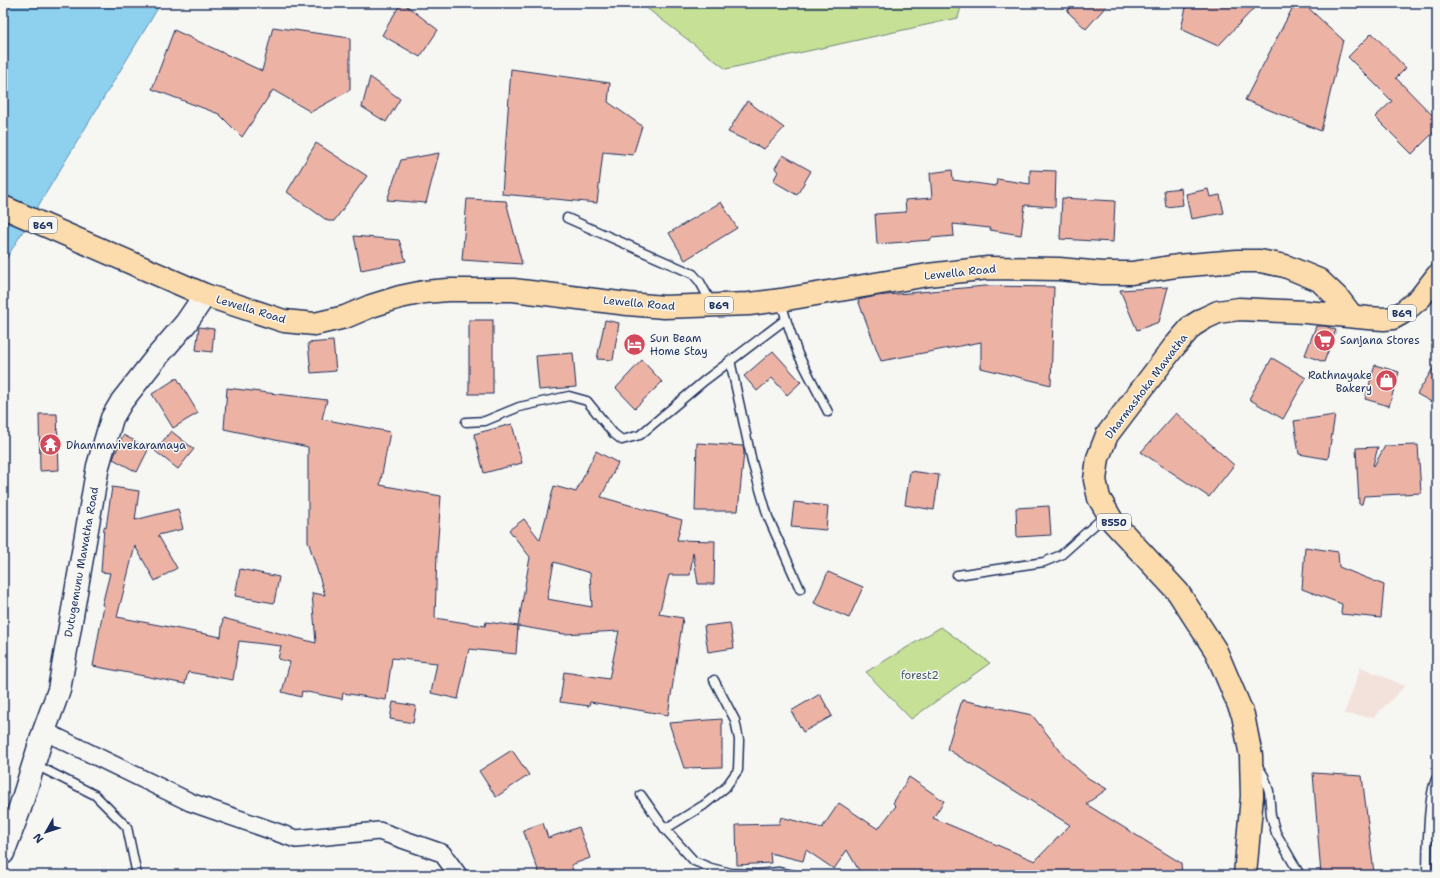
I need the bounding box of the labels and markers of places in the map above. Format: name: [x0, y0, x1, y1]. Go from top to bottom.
supermarket icon: Sanjana Stores: [1311, 327, 1337, 353]
hotel icon: Sun Beam Home Stay: [621, 331, 647, 357]
place label: Sun Beam Home Stay: [650, 331, 708, 359]
place label: Sanjana Stores: [1340, 333, 1420, 348]
place label: Rathnayake Bakery: [1308, 368, 1372, 396]
shop icon: Rathnayake Bakery: [1374, 368, 1400, 394]
temple icon: Dhammavivekaramaya: [37, 432, 63, 458]
place label: Dhammavivekaramaya: [66, 438, 186, 453]

